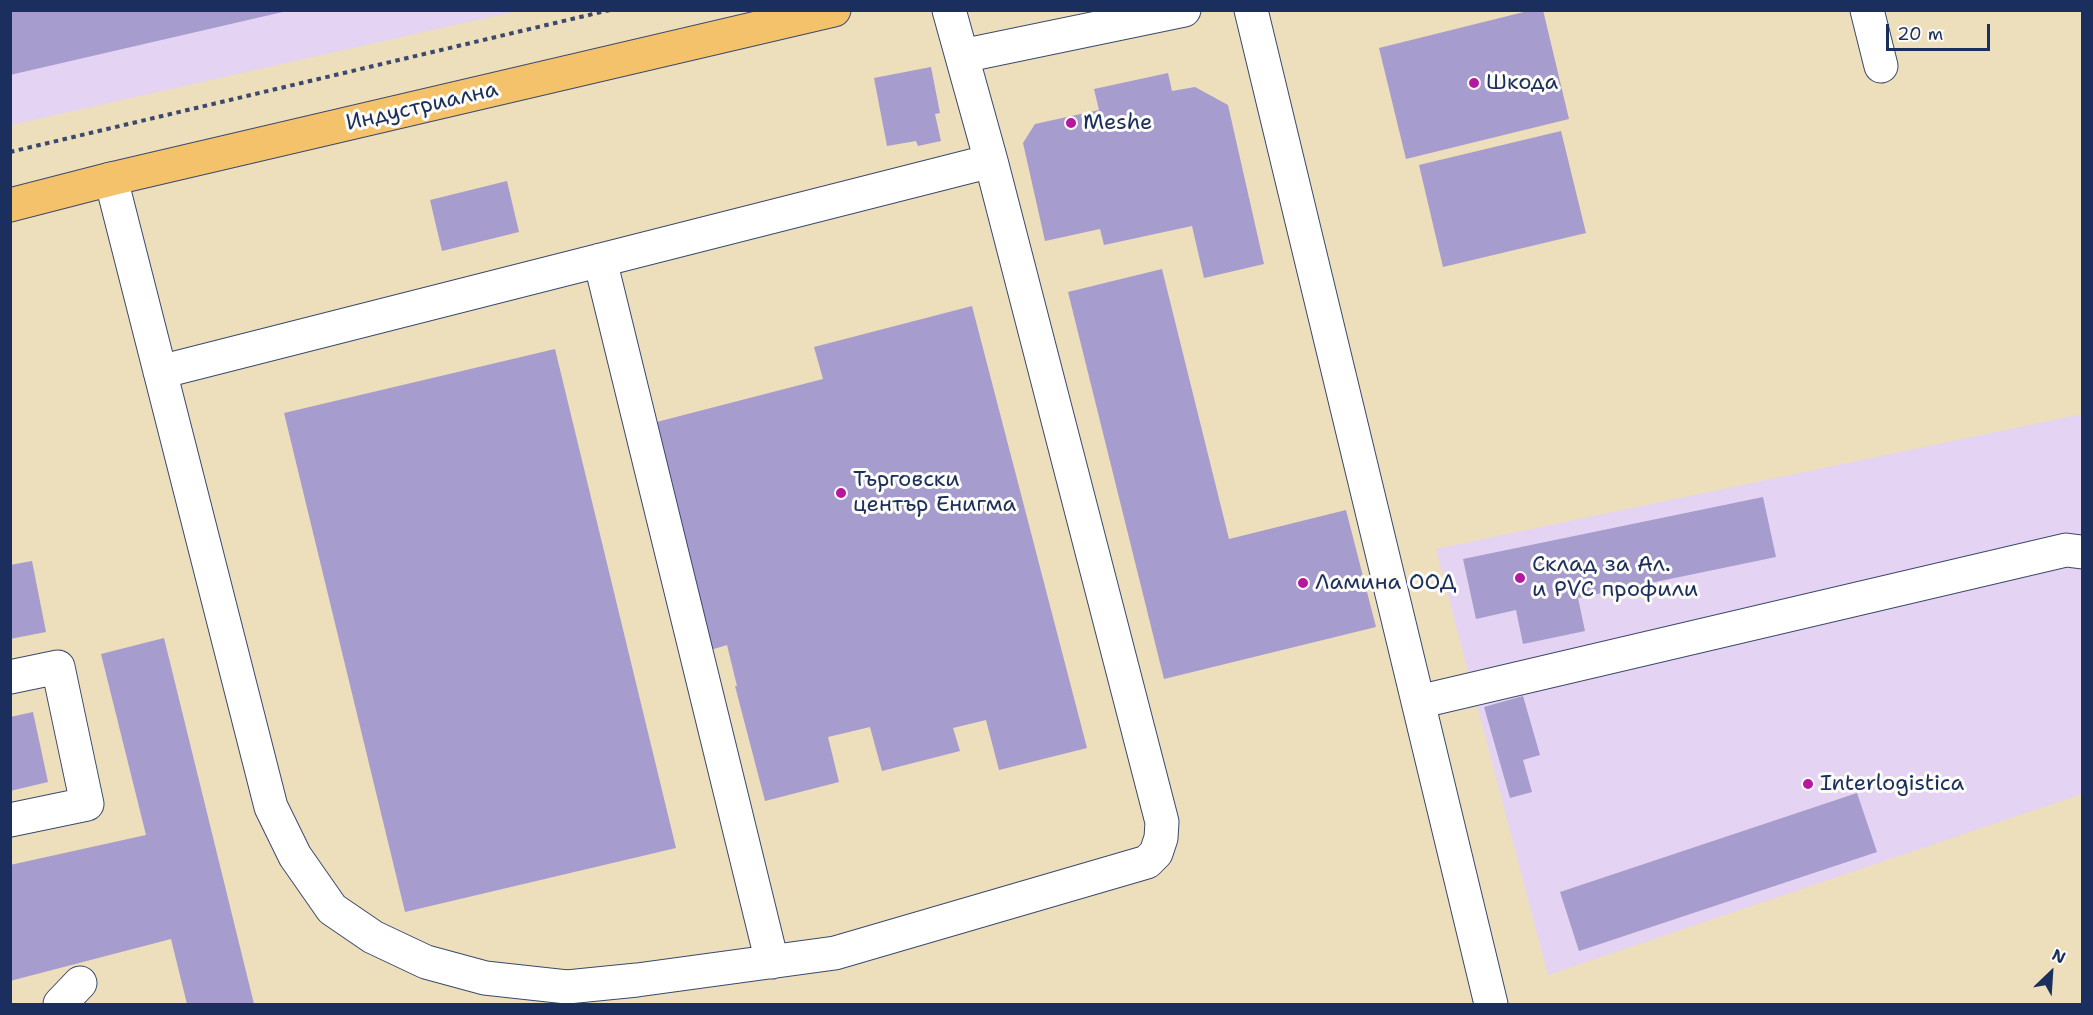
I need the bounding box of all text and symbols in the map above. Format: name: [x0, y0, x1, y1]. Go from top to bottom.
scale bar: [1889, 12, 1992, 50]
text: 20 m: [1897, 22, 1943, 46]
place label: Шкода: [1486, 70, 1558, 96]
marker: Шкода: [1467, 76, 1481, 90]
street label: Индустриална: [343, 77, 501, 137]
place label: Meshe: [1083, 110, 1153, 136]
marker: Meshe: [1064, 116, 1078, 130]
place label: Търговски център Енигма: [853, 467, 1016, 518]
marker: Търговски център Енигма: [834, 486, 848, 500]
place label: Склад за Ал. и PVC профили: [1532, 552, 1698, 604]
place label: Ламина ООД: [1315, 570, 1456, 596]
marker: Склад за Ал. и PVC профили: [1513, 571, 1527, 585]
marker: Ламина ООД: [1296, 576, 1310, 590]
place label: Interlogistica: [1820, 771, 1964, 797]
marker: Interlogistica: [1801, 777, 1815, 791]
north arrow: [2021, 943, 2081, 1003]
text: N: [2049, 944, 2069, 968]

